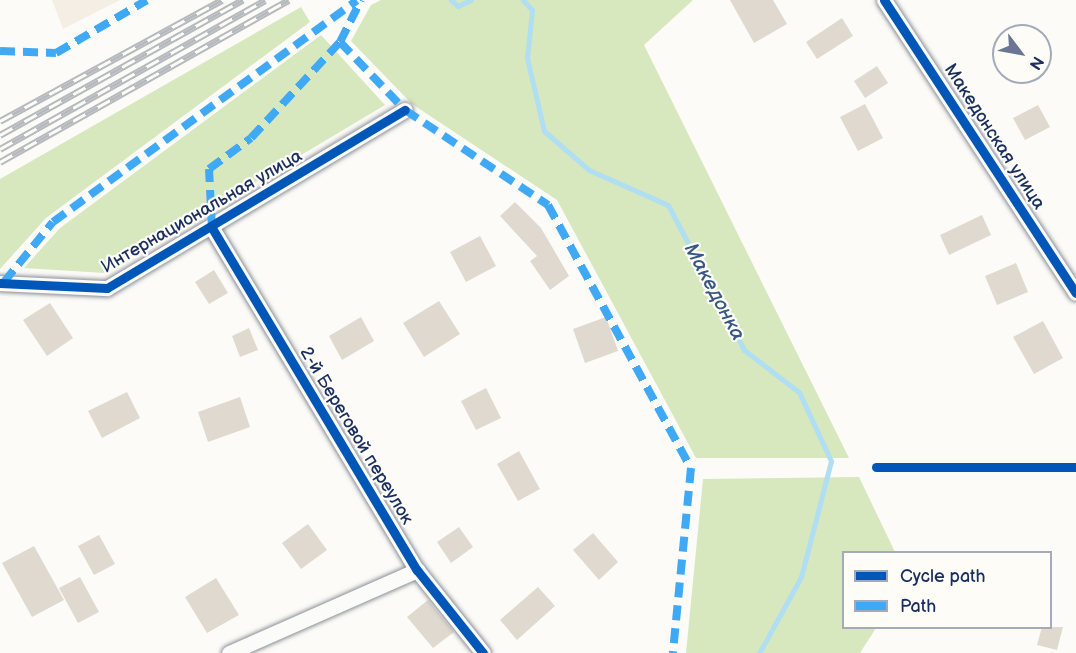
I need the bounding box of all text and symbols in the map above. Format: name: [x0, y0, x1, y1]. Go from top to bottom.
north arrow: [992, 24, 1052, 84]
text: N: [1025, 53, 1047, 73]
street label: Македонская улица: [939, 60, 1049, 214]
street label: Интернациональная улица: [98, 146, 306, 278]
water label: Македонка: [678, 239, 750, 345]
street label: 2-й Береговой переулок: [294, 343, 418, 529]
legend: [842, 551, 1052, 629]
text: Cycle path: [900, 566, 986, 587]
text: Path: [900, 596, 936, 617]

